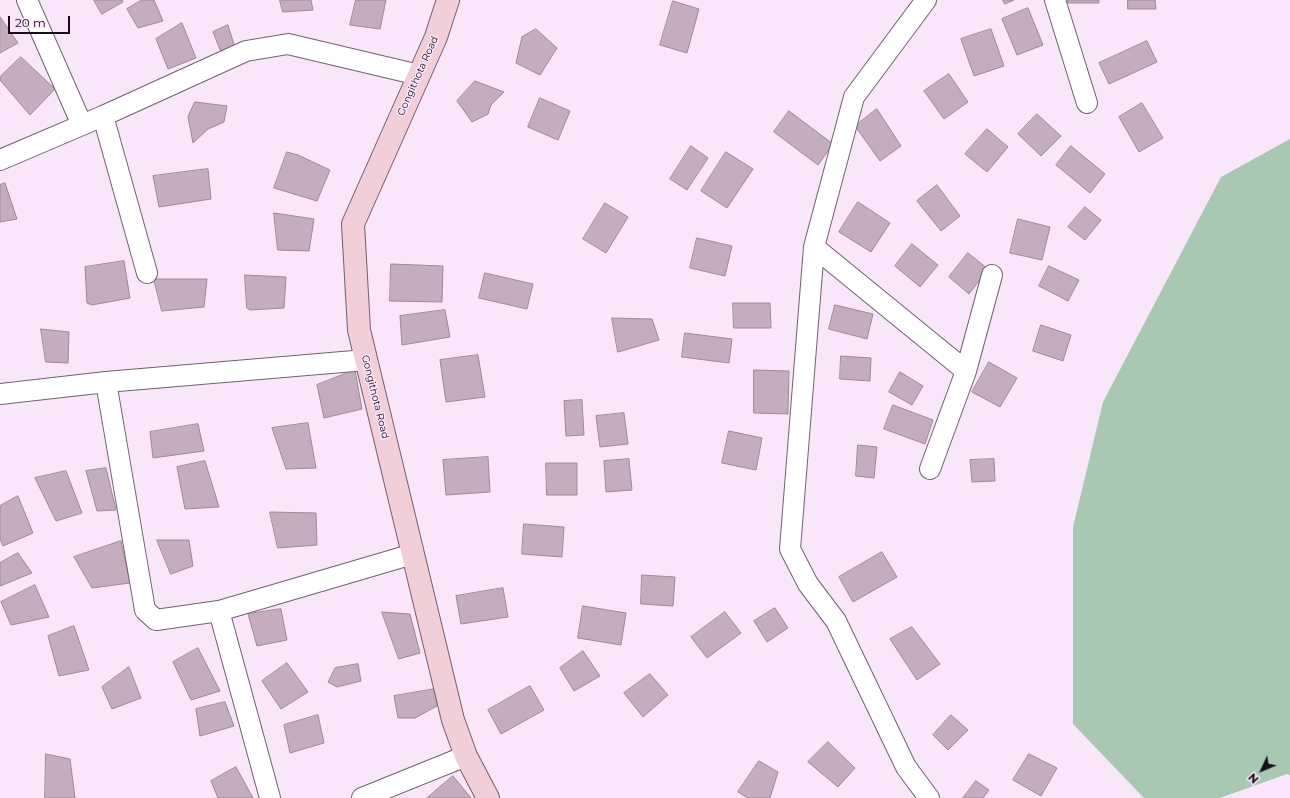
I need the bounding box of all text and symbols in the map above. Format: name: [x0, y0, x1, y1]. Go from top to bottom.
scale bar: [10, 8, 72, 34]
text: 20 m: [15, 15, 46, 30]
street label: Gongithota Road: [395, 34, 441, 118]
street label: Gongithota Road: [359, 354, 391, 440]
north arrow: [1242, 750, 1282, 790]
text: N: [1245, 770, 1261, 786]

